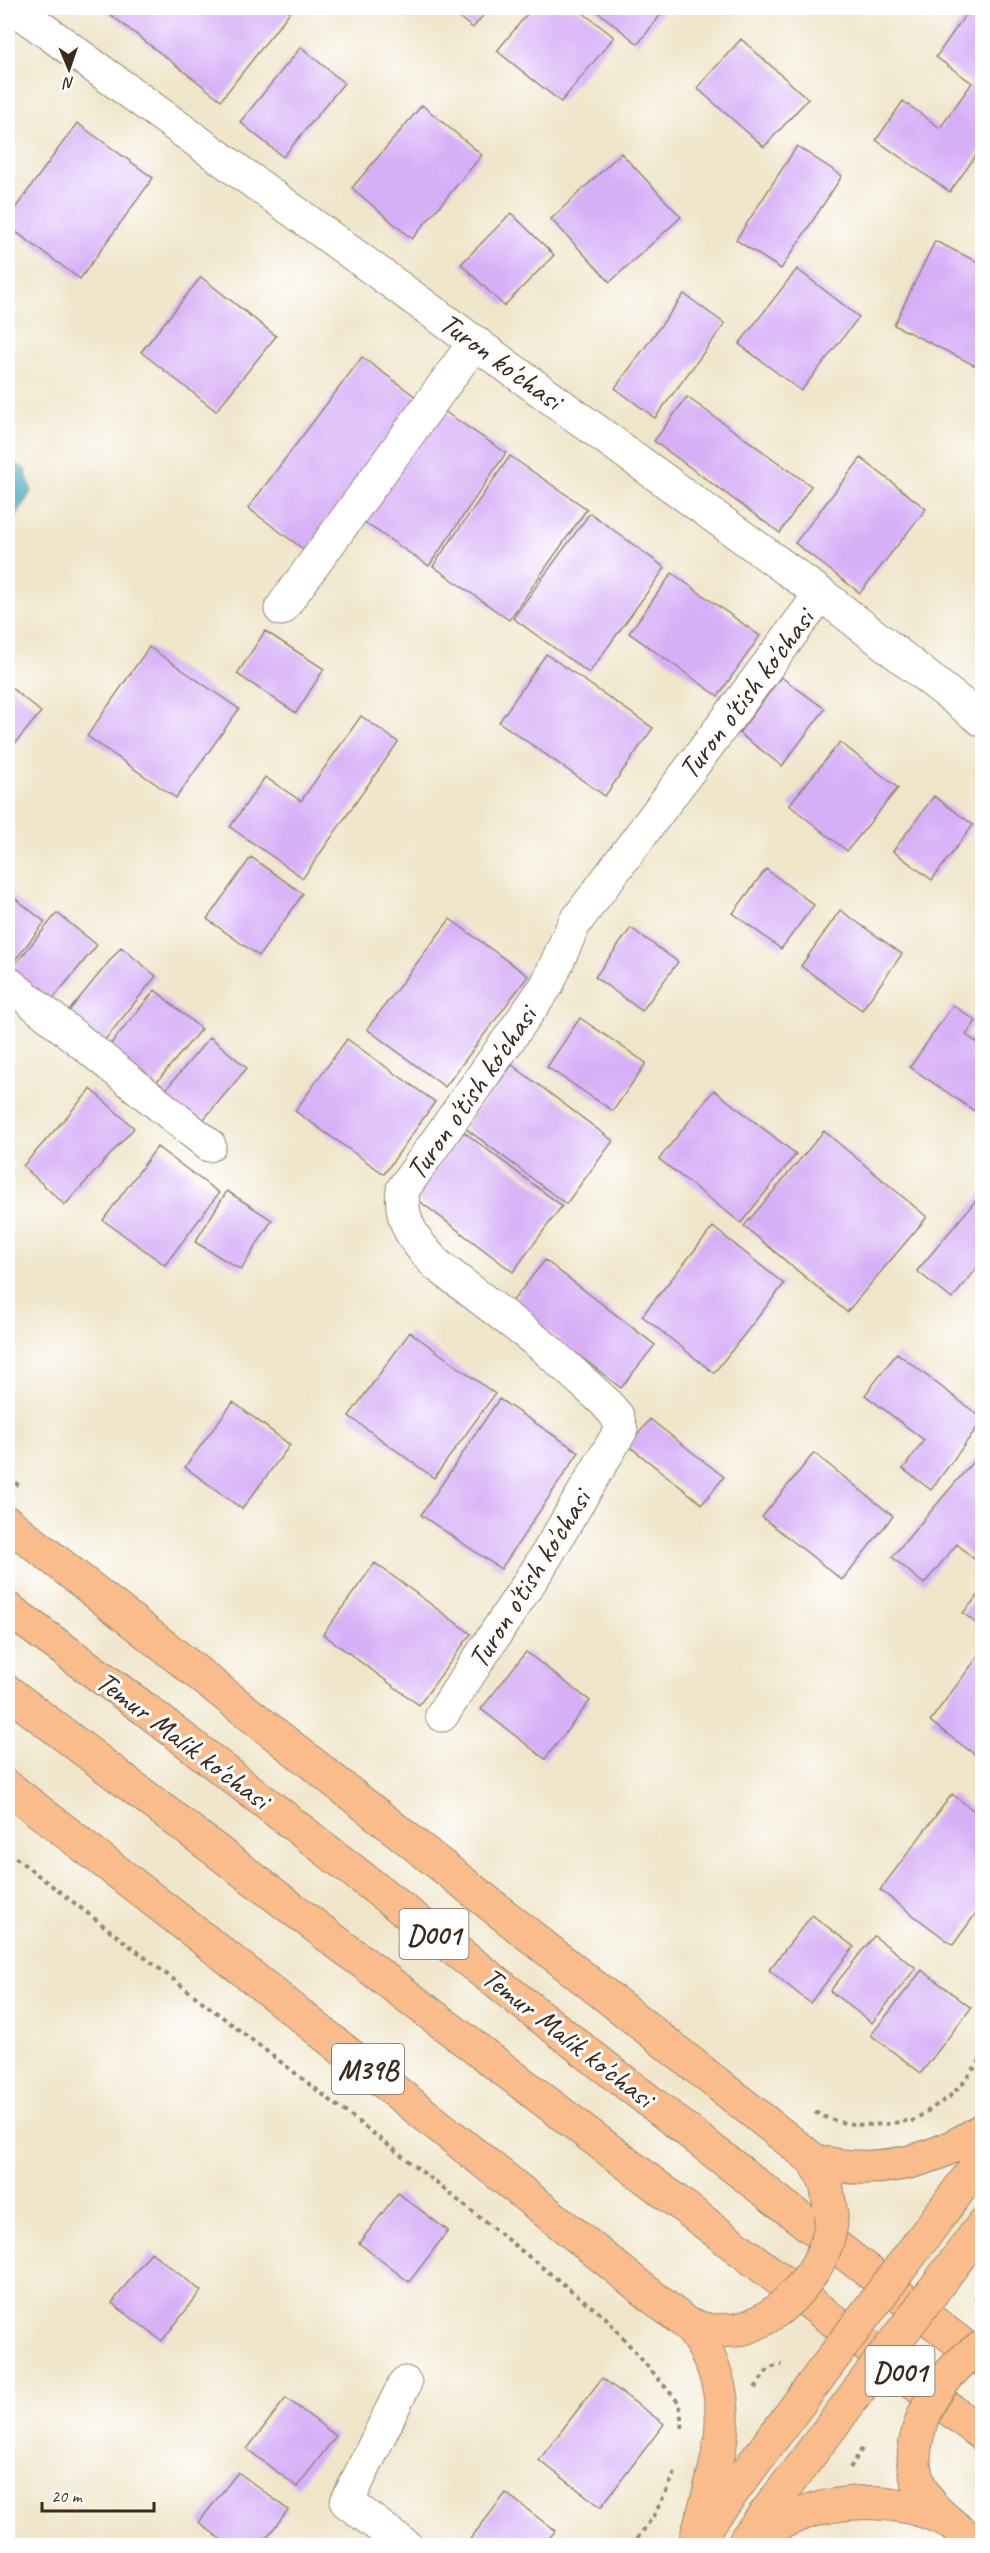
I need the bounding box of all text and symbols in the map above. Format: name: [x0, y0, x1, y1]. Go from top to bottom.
north arrow: [39, 39, 99, 99]
text: N: [61, 73, 75, 93]
street label: Turon ko'chasi: [432, 304, 573, 420]
street label: Turon o'tish ko'chasi: [670, 599, 824, 787]
street label: Turon o'tish ko'chasi: [397, 996, 547, 1187]
street label: Turon o'tish ko'chasi: [459, 1480, 601, 1675]
street label: Temur Malik ko'chasi: [89, 1662, 280, 1820]
road number: D001: [400, 1909, 468, 1959]
street label: Temur Malik ko'chasi: [474, 1958, 664, 2118]
road number: M39B: [332, 2044, 404, 2094]
road number: D001: [866, 2346, 934, 2396]
scale bar: [42, 2475, 154, 2513]
text: 20 m: [51, 2485, 84, 2507]

